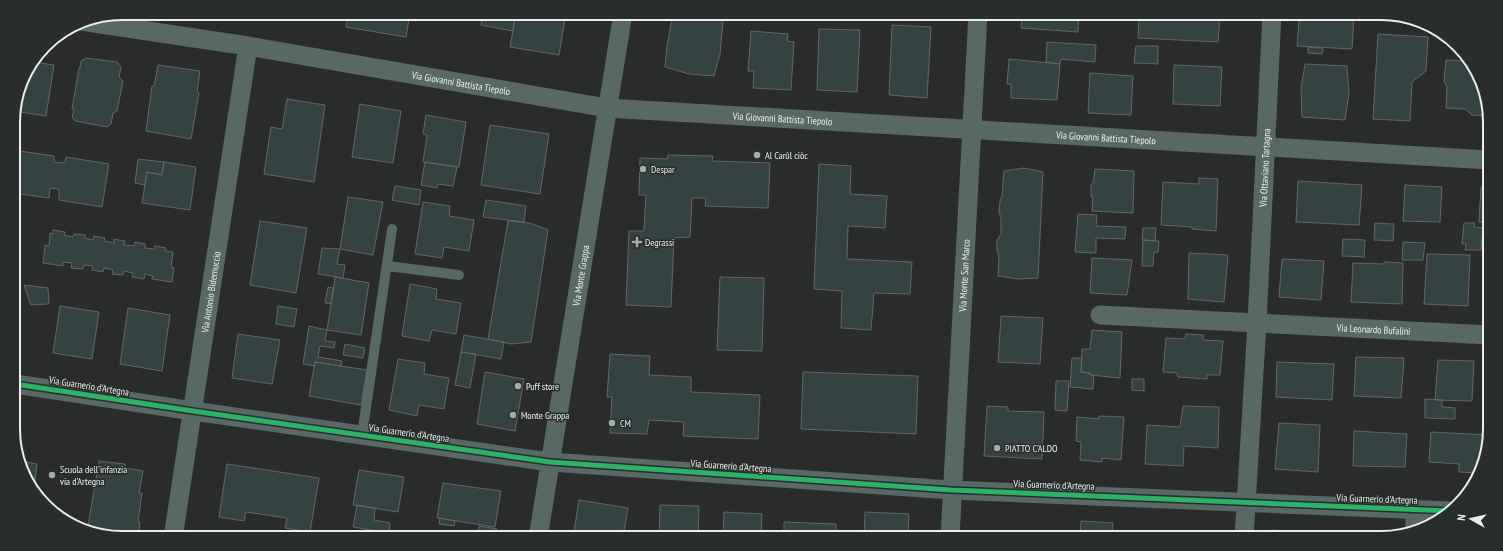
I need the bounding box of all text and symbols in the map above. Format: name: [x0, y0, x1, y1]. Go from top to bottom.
street label: Via Giovanni Battista Tiepolo: [410, 68, 511, 98]
street label: Via Giovanni Battista Tiepolo: [731, 109, 833, 128]
street label: Via Giovanni Battista Tiepolo: [1055, 128, 1156, 147]
street label: Via Ottaviano Tartagna: [1256, 128, 1273, 208]
place label: Al Carûl ciòc: [765, 149, 808, 162]
marker: Al Carûl ciòc: [752, 150, 762, 160]
place label: Despar: [651, 163, 675, 176]
marker: Despar: [638, 164, 648, 174]
place label: Degrassi: [645, 236, 674, 249]
marker: Degrassi: [632, 237, 642, 247]
street label: Via Monte San Marco: [956, 239, 972, 313]
street label: Via Monte Grappa: [569, 244, 592, 308]
street label: Via Antonio Bidernuccio: [198, 250, 223, 334]
street label: Via Leonardo Bufalini: [1336, 321, 1411, 337]
street label: Via Guarnerio d'Artegna: [47, 373, 130, 399]
place label: Puff store: [526, 380, 559, 393]
marker: Puff store: [513, 381, 523, 391]
place label: Monte Grappa: [521, 409, 569, 422]
marker: Monte Grappa: [508, 410, 518, 420]
place label: CM: [620, 417, 631, 430]
marker: CM: [607, 418, 617, 428]
street label: Via Guarnerio d'Artegna: [367, 421, 450, 445]
place label: PIATTO C'ALDO: [1005, 442, 1058, 455]
marker: PIATTO C'ALDO: [992, 443, 1002, 453]
street label: Via Guarnerio d'Artegna: [689, 457, 772, 475]
place label: Scuola dell'infanzia via d'Artegna: [60, 463, 127, 488]
marker: Scuola dell'infanzia via d'Artegna: [47, 470, 57, 480]
street label: Via Guarnerio d'Artegna: [1012, 477, 1095, 493]
street label: Via Guarnerio d'Artegna: [1335, 491, 1418, 507]
north arrow: [1451, 499, 1491, 539]
text: N: [1454, 514, 1468, 522]

